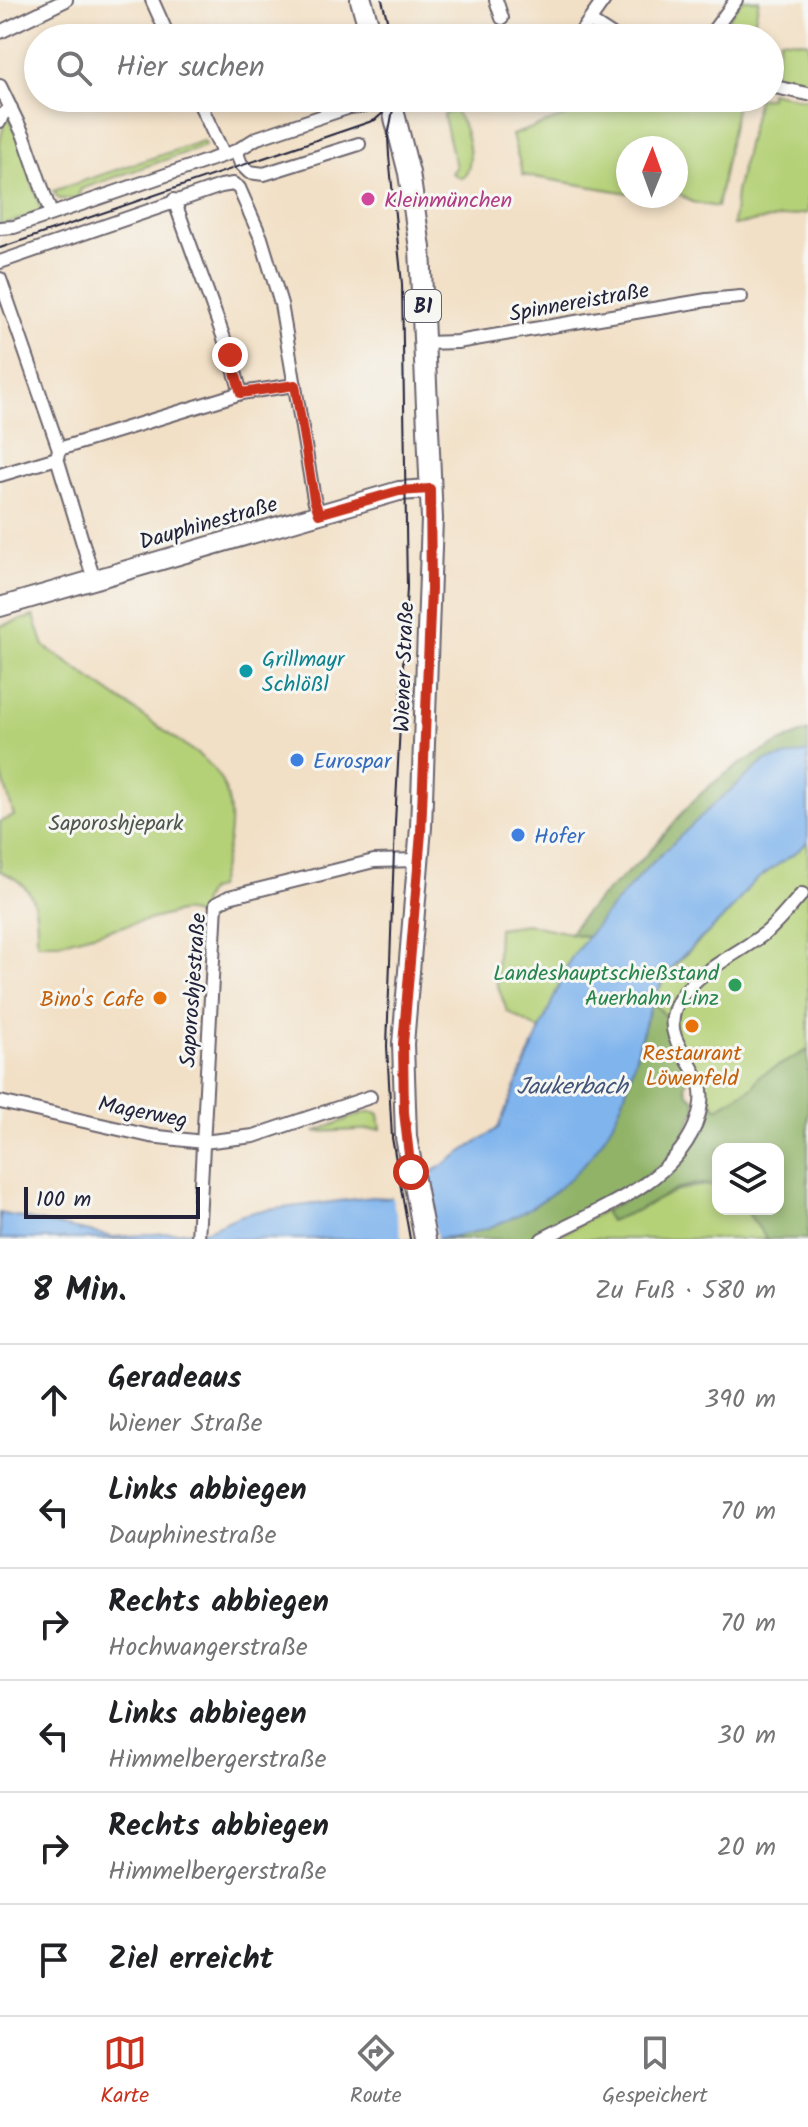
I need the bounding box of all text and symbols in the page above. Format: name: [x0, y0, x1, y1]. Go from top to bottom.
search box: [24, 24, 784, 112]
text: Hier suchen: [116, 44, 265, 92]
icon: search: [52, 46, 96, 90]
north arrow: [616, 136, 688, 208]
place label: Kleinmünchen: [384, 184, 512, 219]
marker: Kleinmünchen: [359, 190, 377, 208]
street label: Spinnereistraße: [507, 274, 652, 333]
road number: B1: [405, 290, 441, 322]
route end: [212, 337, 248, 373]
street label: Dauphinestraße: [135, 488, 282, 561]
street label: Wiener Straße: [386, 601, 425, 733]
place label: Grillmayr Schlößl: [262, 643, 346, 703]
marker: Grillmayr Schlößl: [237, 662, 255, 680]
place label: Eurospar: [313, 745, 393, 780]
marker: Eurospar: [288, 751, 306, 769]
park label: Saporoshjepark: [49, 807, 184, 842]
place label: Hofer: [534, 820, 586, 855]
marker: Hofer: [509, 826, 527, 844]
street label: Saporoshjestraße: [172, 912, 217, 1069]
place label: Landeshauptschießstand Auerhahn Linz: [493, 957, 720, 1017]
marker: Landeshauptschießstand Auerhahn Linz: [726, 976, 744, 994]
place label: Bino's Cafe: [40, 983, 144, 1018]
marker: Bino's Cafe: [151, 989, 169, 1007]
marker: Restaurant Löwenfeld: [683, 1017, 701, 1035]
place label: Restaurant Löwenfeld: [642, 1037, 742, 1097]
water label: Jaukerbach: [516, 1068, 630, 1107]
street label: Magerweg: [95, 1088, 190, 1139]
map controls: [712, 1143, 784, 1215]
button: layers: [712, 1143, 784, 1215]
route start: [393, 1154, 429, 1190]
scale bar: [24, 1183, 200, 1219]
text: 100 m: [36, 1183, 91, 1218]
text: 8 Min.: [32, 1264, 127, 1318]
text: Zu Fuß · 580 m: [595, 1270, 776, 1312]
text: Geradeaus: [108, 1355, 241, 1403]
icon: ahead: [32, 1378, 76, 1422]
text: 390 m: [704, 1379, 776, 1421]
text: Wiener Straße: [108, 1403, 262, 1445]
text: Links abbiegen: [108, 1467, 307, 1515]
icon: left: [32, 1490, 76, 1534]
text: 70 m: [720, 1491, 776, 1533]
text: Dauphinestraße: [108, 1515, 276, 1557]
text: Rechts abbiegen: [108, 1579, 329, 1627]
icon: right: [32, 1602, 76, 1646]
text: 70 m: [720, 1603, 776, 1645]
text: Hochwangerstraße: [108, 1627, 308, 1669]
text: Links abbiegen: [108, 1691, 307, 1739]
icon: left: [32, 1714, 76, 1758]
text: 30 m: [717, 1715, 776, 1757]
text: Himmelbergerstraße: [108, 1739, 327, 1781]
text: Rechts abbiegen: [108, 1803, 329, 1851]
icon: right: [32, 1826, 76, 1870]
text: 20 m: [717, 1827, 776, 1869]
text: Himmelbergerstraße: [108, 1851, 327, 1893]
text: Ziel erreicht: [108, 1936, 273, 1984]
icon: arrive: [32, 1938, 76, 1982]
tab: Karte: [100, 2031, 149, 2114]
tab: Route: [350, 2031, 402, 2114]
tab: Gespeichert: [602, 2031, 708, 2114]

